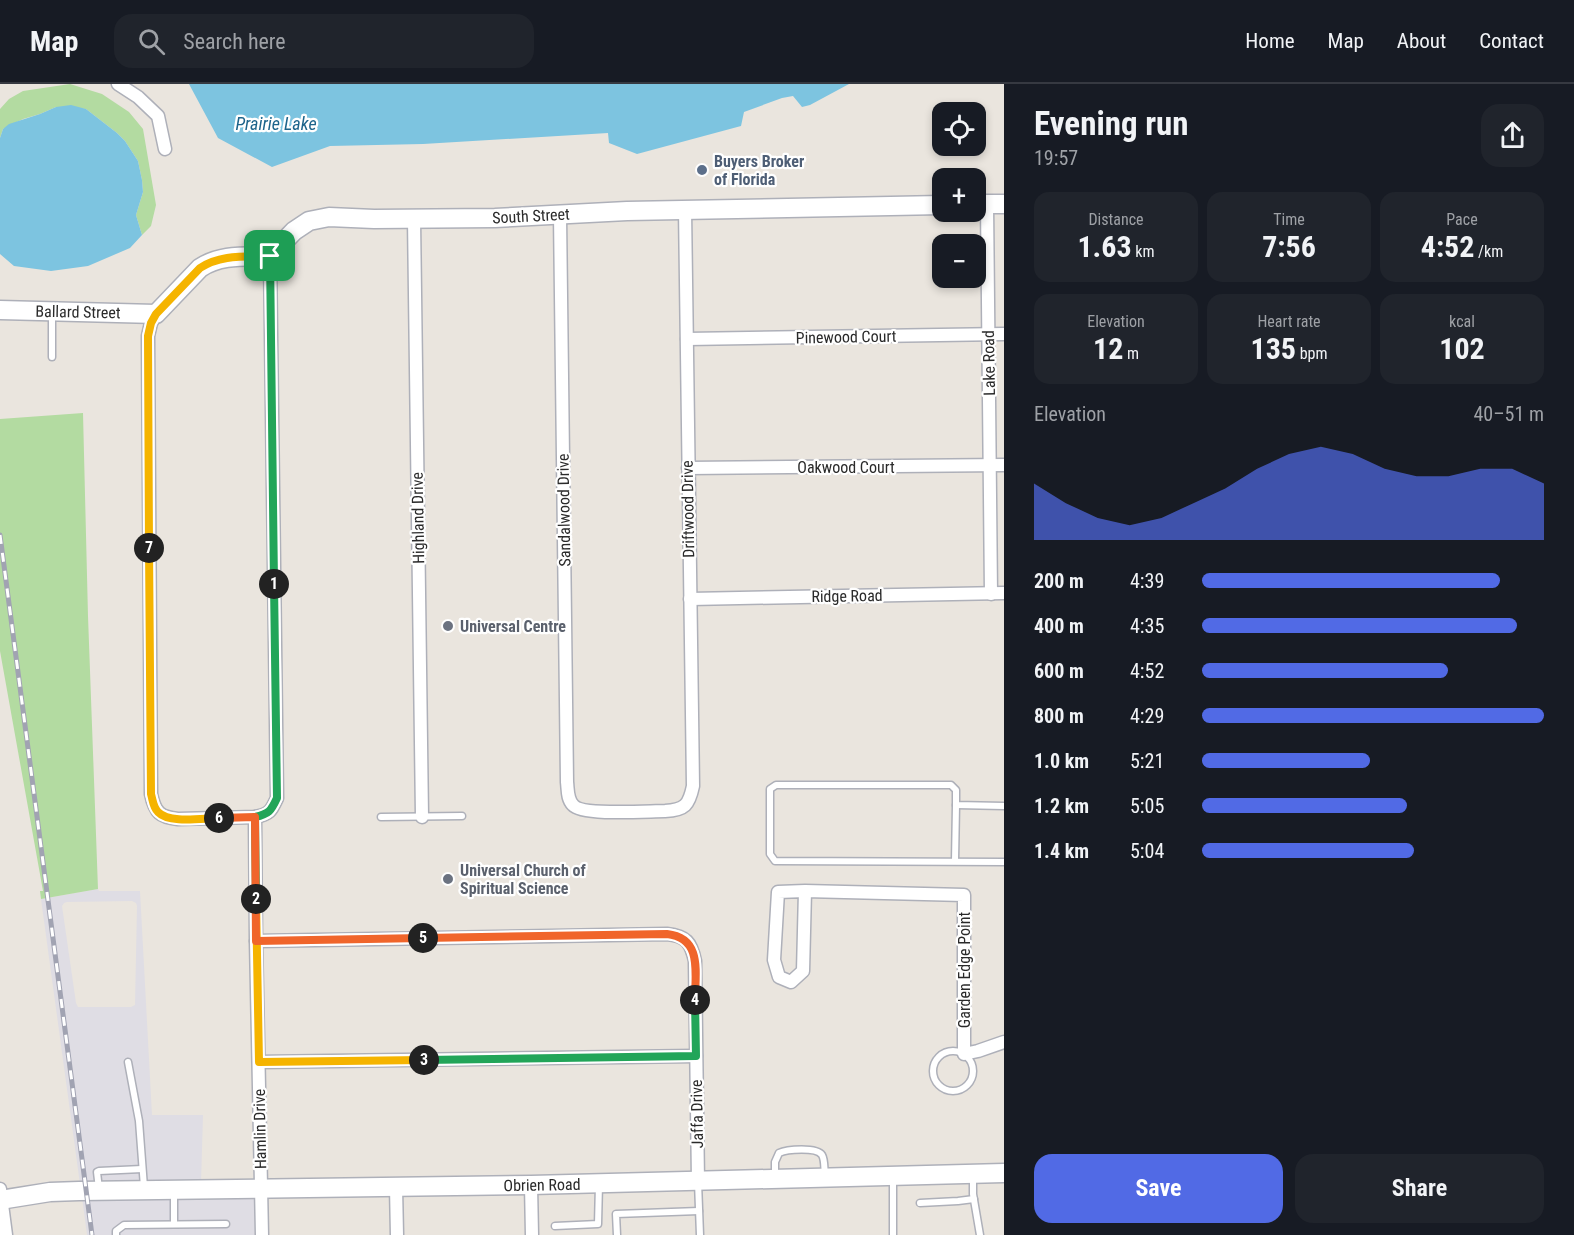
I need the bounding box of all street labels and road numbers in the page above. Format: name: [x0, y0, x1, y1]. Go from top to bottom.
street label: South Street: [492, 204, 571, 228]
street label: Ballard Street: [35, 302, 121, 322]
street label: Pinewood Court: [795, 327, 897, 347]
street label: Lake Road: [979, 330, 999, 396]
street label: Sandalwood Drive: [554, 453, 574, 567]
street label: Oakwood Court: [797, 458, 895, 477]
street label: Driftwood Drive: [678, 460, 698, 558]
street label: Highland Drive: [408, 472, 428, 564]
street label: Ridge Road: [811, 586, 883, 606]
street label: Garden Edge Point: [955, 912, 974, 1028]
street label: Jaffa Drive: [687, 1079, 707, 1149]
street label: Hamlin Drive: [250, 1089, 270, 1169]
street label: Obrien Road: [503, 1175, 581, 1195]

